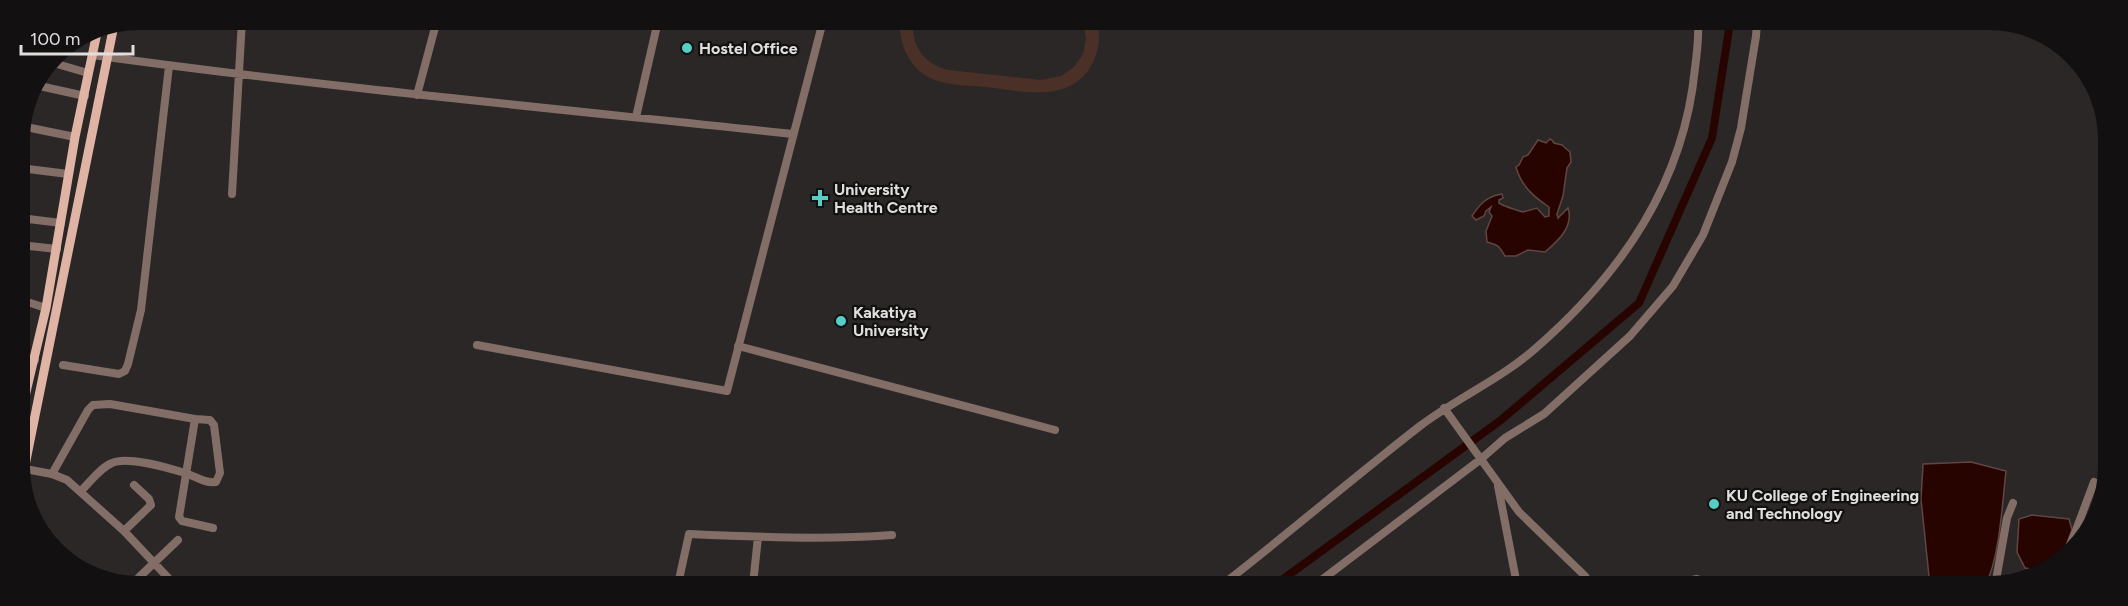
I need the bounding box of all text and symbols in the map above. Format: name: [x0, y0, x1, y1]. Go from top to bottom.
scale bar: [21, 18, 134, 56]
text: 100 m: [30, 28, 80, 50]
place label: Hostel Office: [699, 39, 798, 58]
marker: Hostel Office: [680, 41, 694, 55]
place label: University Health Centre: [834, 180, 938, 217]
marker: University Health Centre: [811, 189, 829, 207]
place label: Kakatiya University: [853, 303, 929, 340]
marker: Kakatiya University: [834, 314, 848, 328]
place label: KU College of Engineering and Technology: [1726, 486, 1919, 523]
marker: KU College of Engineering and Technology: [1707, 497, 1721, 511]

